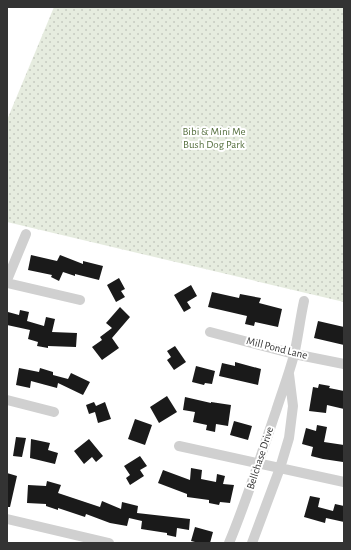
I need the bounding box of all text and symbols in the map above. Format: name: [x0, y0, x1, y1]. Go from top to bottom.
park label: Bibi & Mini Me Bush Dog Park: [182, 126, 246, 150]
street label: Mill Pond Lane: [245, 335, 309, 361]
street label: Bellchase Drive: [245, 425, 275, 491]

